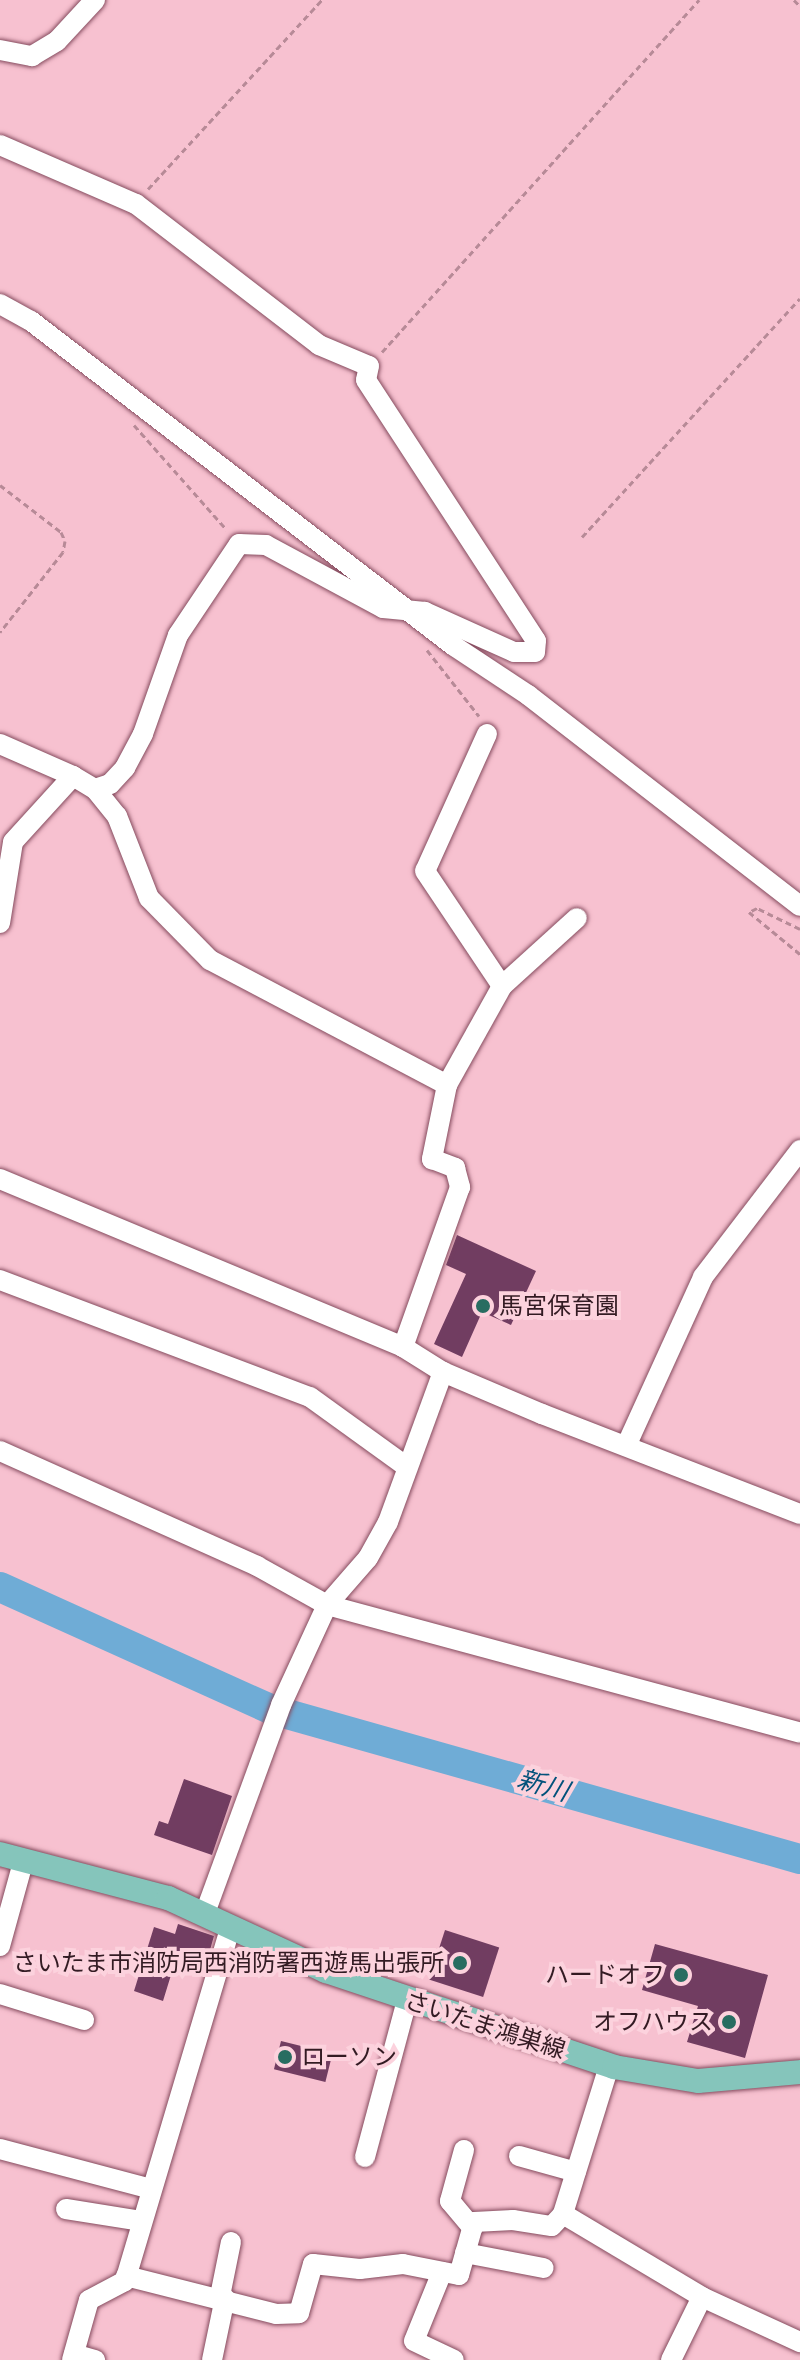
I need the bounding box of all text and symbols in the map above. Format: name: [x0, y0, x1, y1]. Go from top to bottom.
place label: 馬宮保育園: [499, 1292, 619, 1320]
marker: 馬宮保育園: [474, 1297, 492, 1315]
water label: 新川: [514, 1764, 572, 1808]
place label: さいたま市消防局西消防署西遊馬出張所: [12, 1949, 444, 1977]
marker: さいたま市消防局西消防署西遊馬出張所: [451, 1954, 469, 1972]
place label: ハードオフ: [545, 1961, 665, 1989]
marker: ハードオフ: [672, 1966, 690, 1984]
street label: さいたま鴻巣線: [401, 1985, 569, 2065]
place label: オフハウス: [593, 2008, 713, 2036]
marker: オフハウス: [720, 2013, 738, 2031]
place label: ローソン: [301, 2043, 397, 2071]
marker: ローソン: [276, 2048, 294, 2066]

